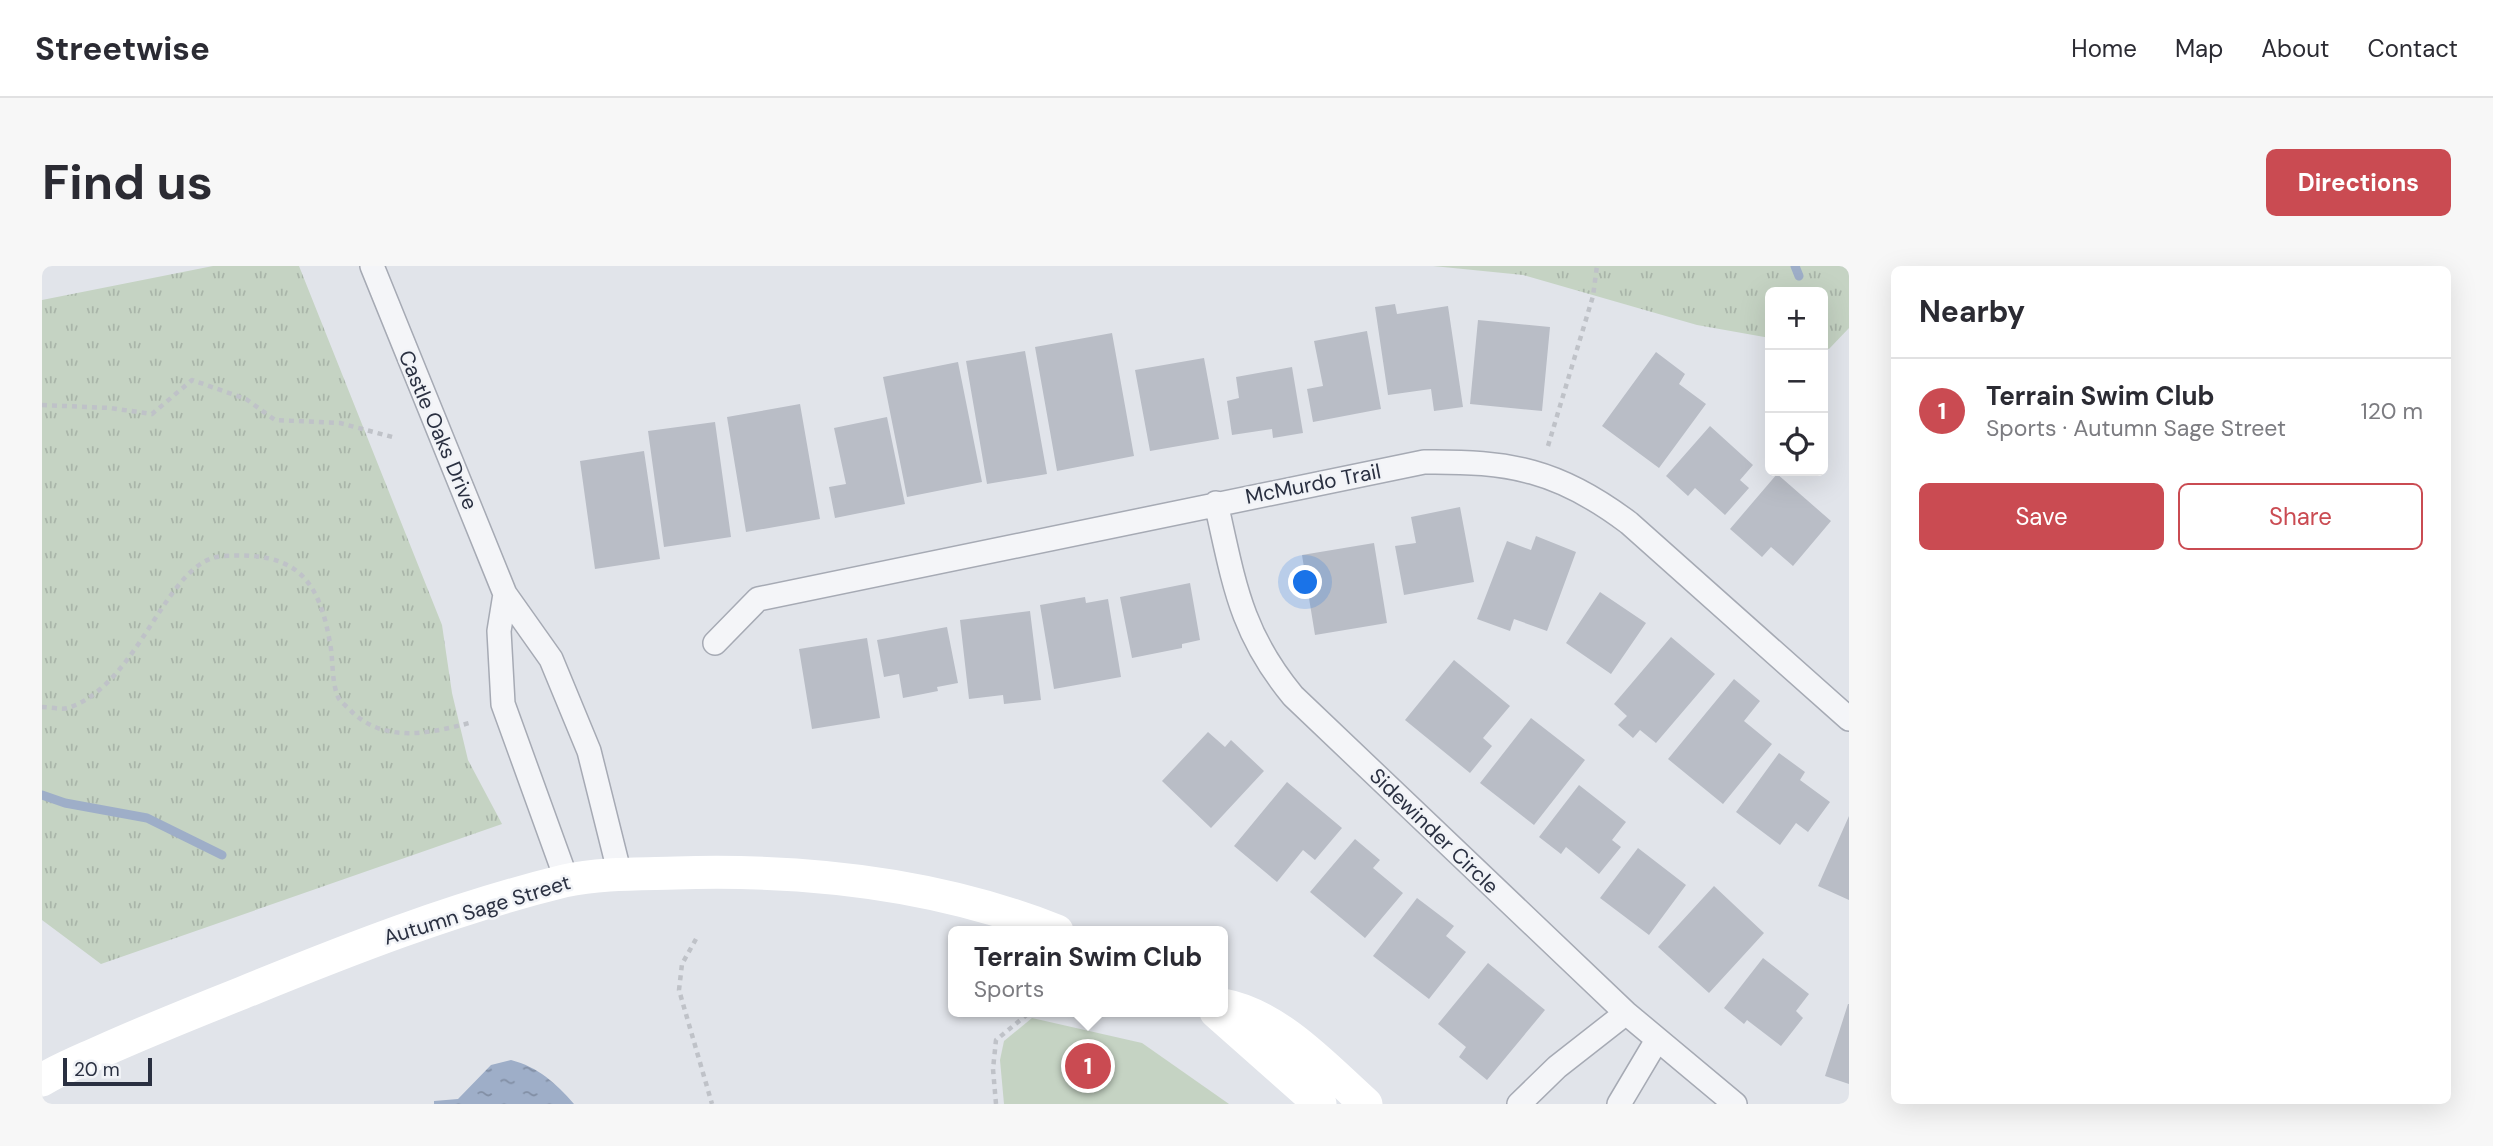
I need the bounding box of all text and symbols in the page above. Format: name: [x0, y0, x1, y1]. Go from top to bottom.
text: Streetwise: [35, 27, 210, 70]
text: Home: [2071, 33, 2137, 64]
text: Map: [2175, 33, 2223, 64]
text: About: [2261, 33, 2330, 64]
text: Contact: [2368, 33, 2458, 64]
button: Directions: [2266, 149, 2451, 216]
text: Find us: [42, 150, 213, 214]
map controls: [1765, 287, 1828, 476]
button: +: [1765, 287, 1828, 350]
text: Nearby: [1919, 292, 2025, 331]
street label: Castle Oaks Drive: [392, 346, 484, 514]
button: −: [1765, 350, 1828, 413]
text: Terrain Swim Club: [1986, 379, 2215, 413]
text: 1: [1938, 396, 1946, 426]
text: 120 m: [2360, 396, 2423, 426]
button: locate: [1765, 413, 1828, 476]
text: Sports · Autumn Sage Street: [1986, 413, 2286, 443]
street label: McMurdo Trail: [1243, 457, 1383, 511]
button: Save: [1919, 483, 2164, 550]
button: Share: [2178, 483, 2423, 550]
your location: [1288, 565, 1322, 599]
street label: Sidewinder Circle: [1363, 762, 1505, 900]
street label: Autumn Sage Street: [380, 868, 574, 952]
popup: [948, 926, 1228, 1017]
text: Terrain Swim Club: [974, 940, 1202, 974]
text: Sports: [974, 974, 1044, 1004]
pin: 1: [1065, 1040, 1111, 1092]
scale bar: [63, 1055, 152, 1087]
text: 20 m: [74, 1057, 120, 1082]

